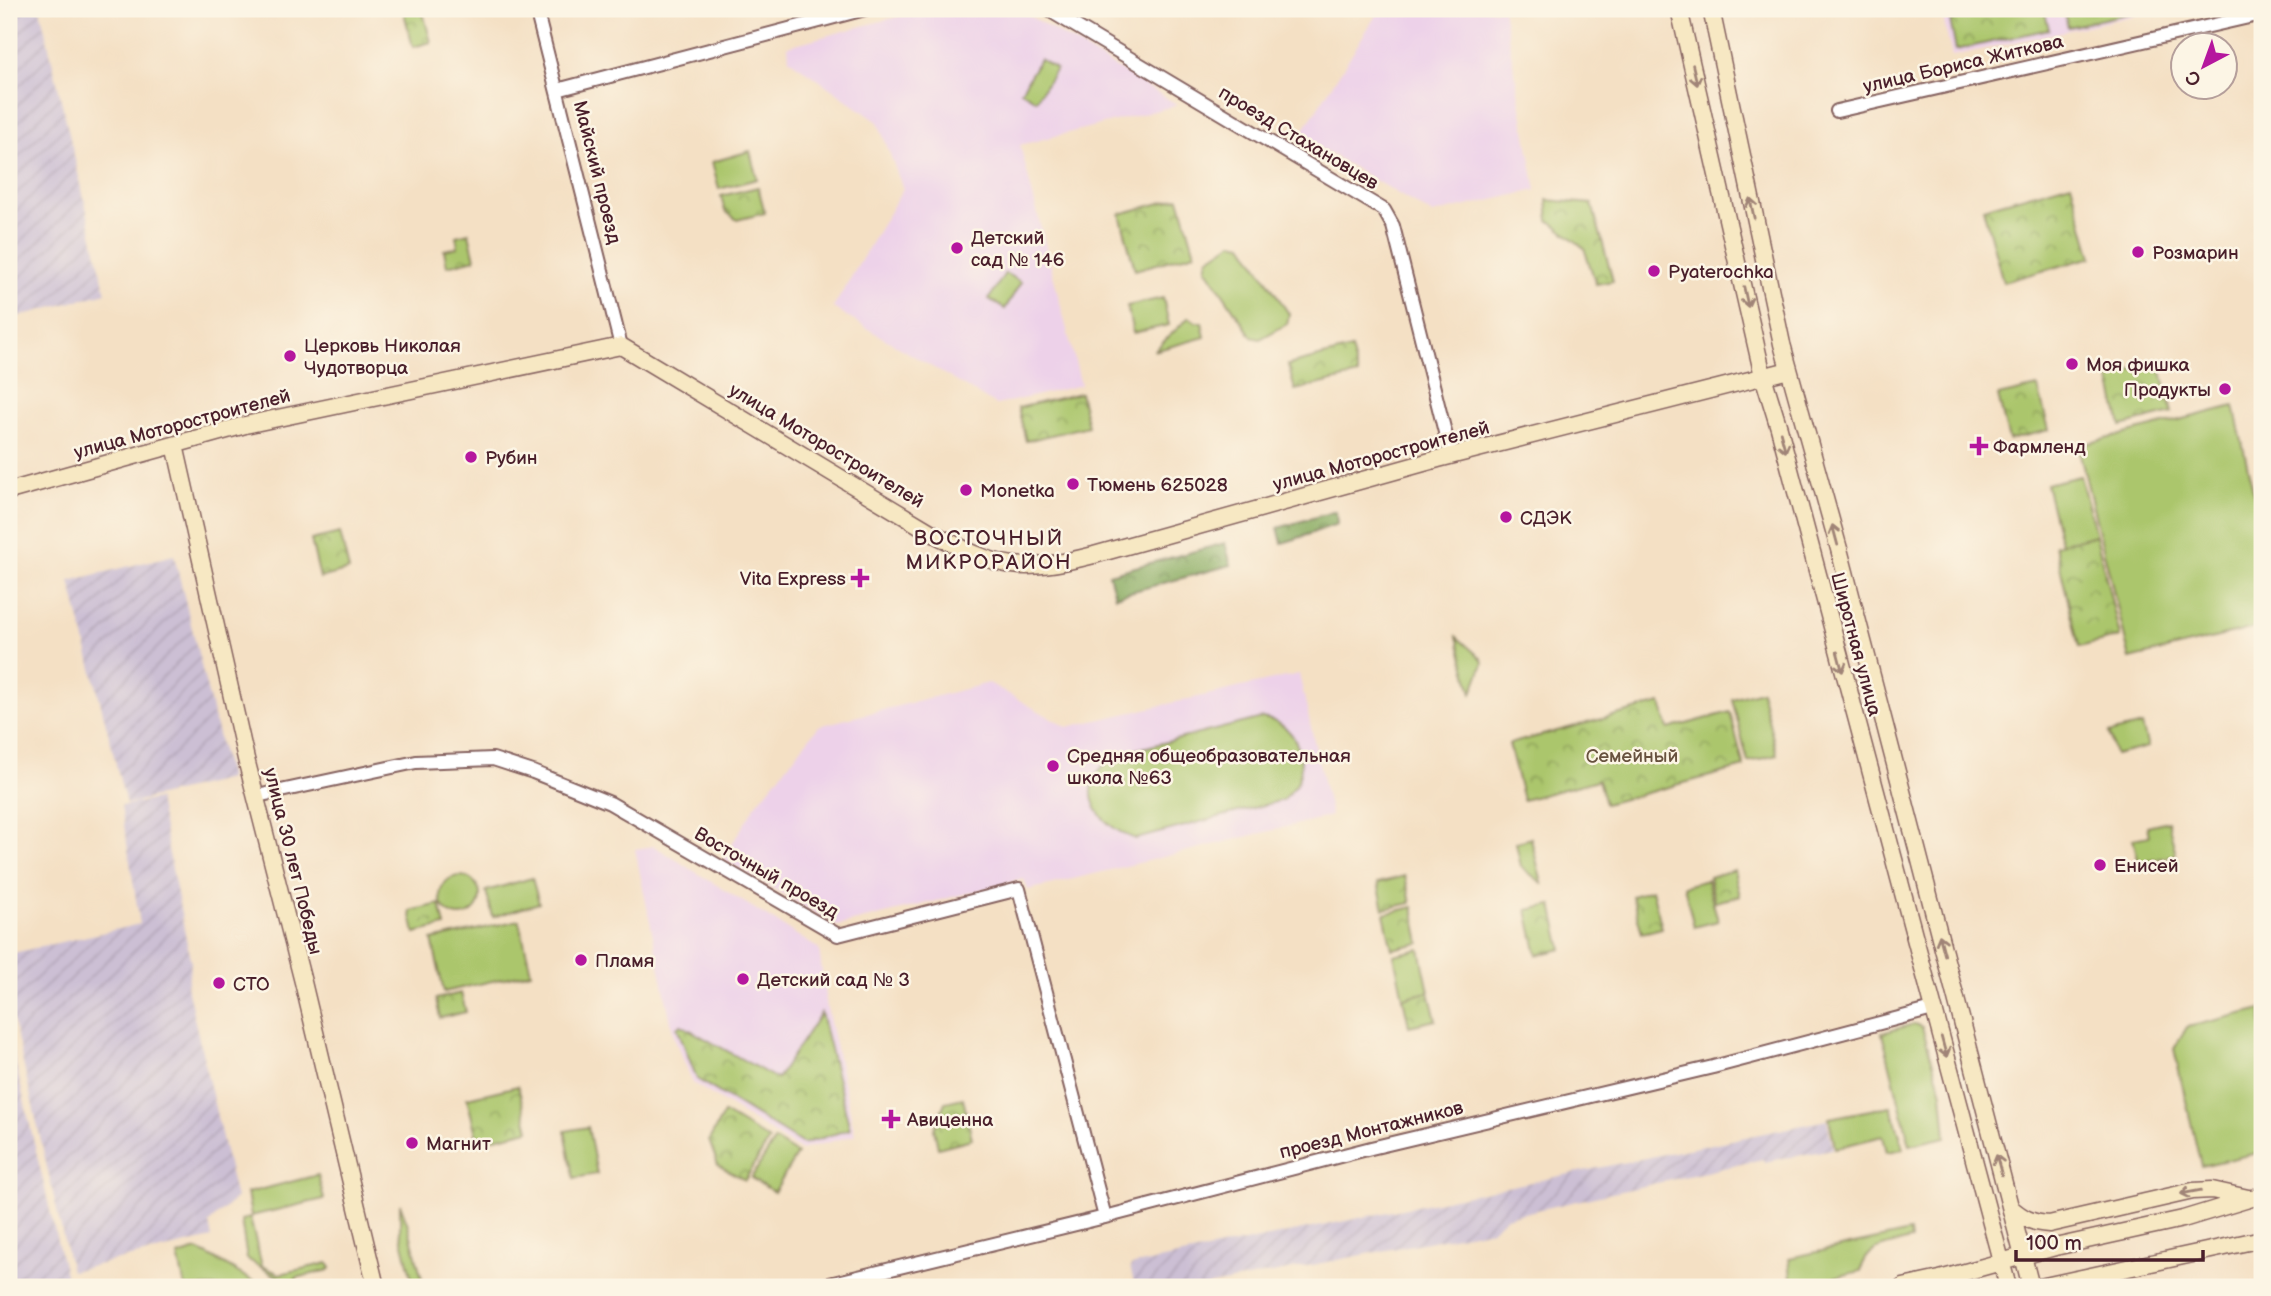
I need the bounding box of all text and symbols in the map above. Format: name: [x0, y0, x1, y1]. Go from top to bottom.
street label: улица Бориса Житкова: [1861, 30, 2066, 99]
north arrow: [2170, 32, 2240, 102]
one-way arrow: [1689, 63, 1702, 86]
text: С: [2181, 65, 2206, 91]
street label: проезд Стахановцев: [1214, 81, 1382, 195]
street label: Майский проезд: [568, 98, 626, 247]
one-way arrow: [1745, 197, 1759, 220]
place label: Детский сад № 146: [971, 227, 1064, 272]
marker: Детский сад № 146: [949, 240, 965, 256]
place label: Розмарин: [2152, 242, 2239, 265]
marker: Розмарин: [2130, 244, 2146, 260]
place label: Pyaterochka: [1668, 261, 1774, 284]
marker: Pyaterochka: [1646, 263, 1662, 279]
one-way arrow: [1739, 285, 1753, 308]
place label: Церковь Николая Чудотворца: [304, 335, 461, 380]
marker: Церковь Николая Чудотворца: [282, 348, 298, 364]
place label: Моя фишка: [2086, 354, 2190, 377]
marker: Моя фишка: [2064, 356, 2080, 372]
street label: улица Моторостроителей: [725, 379, 928, 514]
place label: Продукты: [2124, 379, 2211, 402]
marker: Продукты: [2217, 381, 2233, 397]
street label: улица Моторостроителей: [72, 384, 293, 464]
street label: улица Моторостроителей: [1271, 416, 1492, 496]
one-way arrow: [1777, 430, 1790, 453]
place label: Фармленд: [1993, 436, 2086, 459]
marker: Фармленд: [1971, 438, 1987, 454]
place label: Рубин: [485, 447, 538, 470]
marker: Рубин: [463, 449, 479, 465]
place label: Тюмень 625028: [1087, 474, 1228, 497]
marker: Тюмень 625028: [1065, 476, 1081, 492]
place label: Monetka: [980, 480, 1055, 503]
marker: Monetka: [958, 482, 974, 498]
place label: СДЭК: [1520, 507, 1572, 530]
marker: СДЭК: [1498, 509, 1514, 525]
one-way arrow: [1828, 524, 1841, 546]
district label: ВОСТОЧНЫЙ МИКРОРАЙОН: [905, 526, 1073, 575]
place label: Vita Express: [740, 568, 846, 591]
marker: Vita Express: [852, 570, 868, 586]
street label: Широтная улица: [1825, 570, 1886, 719]
one-way arrow: [1834, 650, 1847, 673]
place label: Средняя общеобразовательная школа №63: [1067, 745, 1351, 790]
park label: Семейный: [1586, 745, 1678, 768]
marker: Средняя общеобразовательная школа №63: [1045, 758, 1061, 774]
street label: улица 30 лет Победы: [258, 766, 327, 957]
street label: Восточный проезд: [690, 823, 843, 924]
place label: Енисей: [2114, 855, 2179, 878]
marker: Енисей: [2092, 857, 2108, 873]
one-way arrow: [1935, 934, 1948, 957]
place label: Пламя: [595, 950, 654, 973]
marker: Пламя: [573, 952, 589, 968]
place label: Детский сад № 3: [757, 969, 910, 992]
marker: Детский сад № 3: [735, 971, 751, 987]
place label: СТО: [233, 973, 270, 996]
marker: СТО: [211, 975, 227, 991]
one-way arrow: [1938, 1036, 1951, 1058]
street label: проезд Монтажников: [1277, 1096, 1466, 1164]
marker: Авиценна: [881, 1109, 901, 1129]
place label: Авиценна: [906, 1109, 994, 1132]
place label: Магнит: [426, 1133, 491, 1156]
marker: Магнит: [404, 1135, 420, 1151]
one-way arrow: [1992, 1154, 2005, 1177]
one-way arrow: [2180, 1186, 2203, 1199]
scale bar: [2016, 1219, 2203, 1263]
text: 100 m: [2026, 1231, 2082, 1256]

